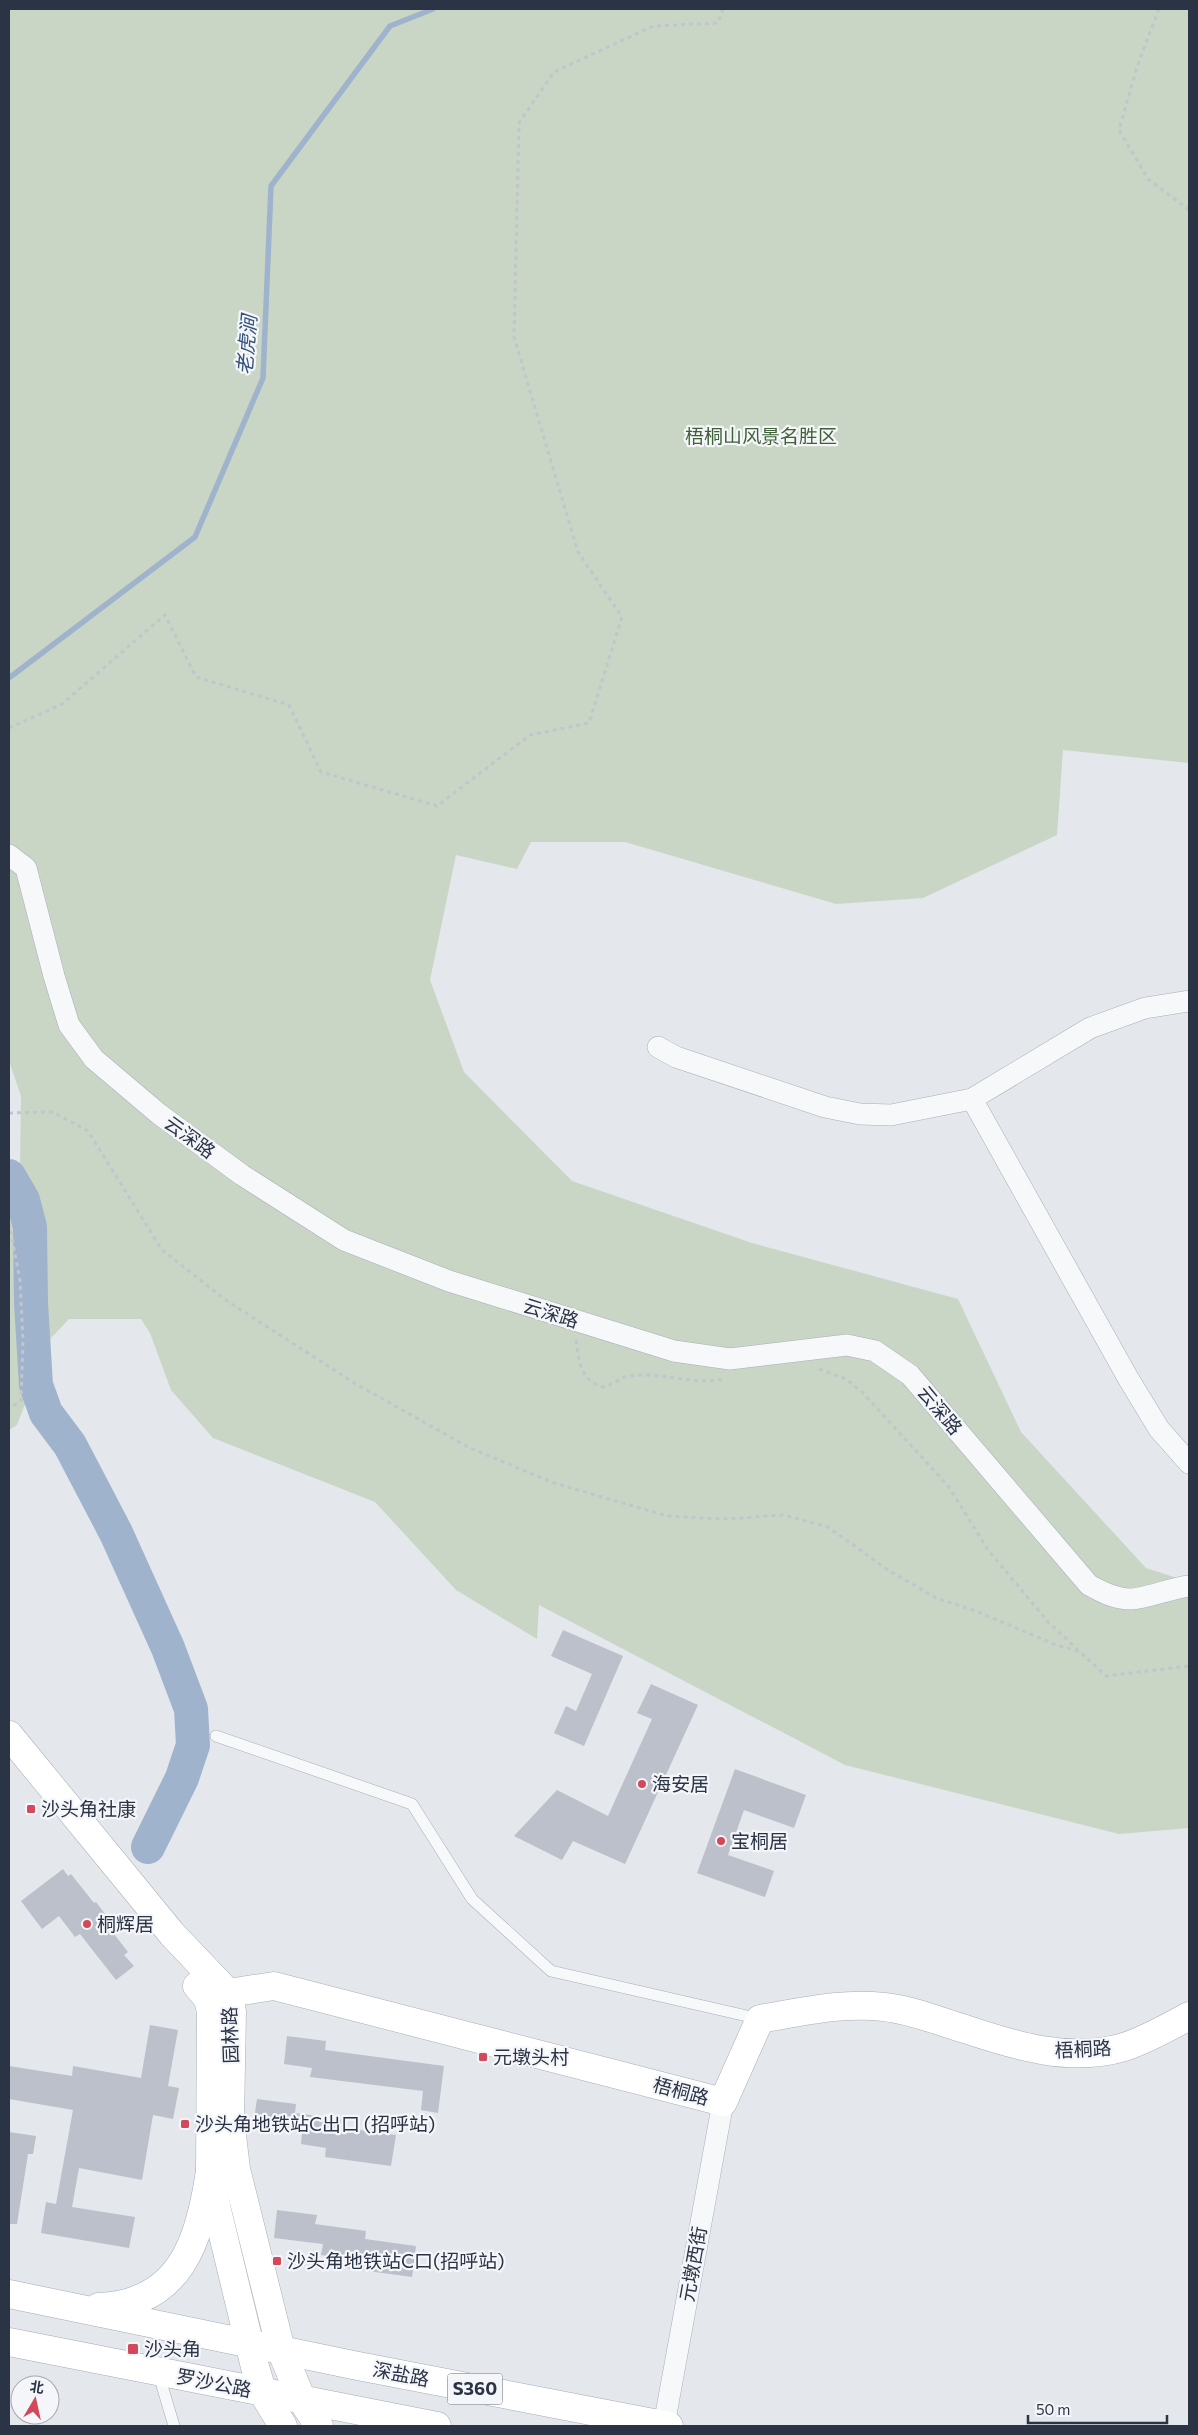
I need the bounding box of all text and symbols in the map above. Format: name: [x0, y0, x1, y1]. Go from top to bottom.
water label: 老虎涧: [231, 311, 261, 376]
park label: 梧桐山风景名胜区: [685, 424, 837, 447]
street label: 云深路: [160, 1111, 220, 1163]
street label: 云深路: [521, 1293, 582, 1332]
street label: 云深路: [913, 1380, 968, 1439]
place label: 海安居: [652, 1772, 709, 1795]
marker: 海安居: [636, 1778, 648, 1790]
place label: 沙头角社康: [41, 1797, 136, 1820]
marker: 沙头角社康: [25, 1803, 37, 1815]
place label: 宝桐居: [731, 1829, 788, 1852]
marker: 宝桐居: [715, 1835, 727, 1847]
place label: 桐辉居: [97, 1912, 154, 1935]
marker: 桐辉居: [81, 1918, 93, 1930]
street label: 园林路: [217, 2006, 242, 2064]
street label: 梧桐路: [1054, 2036, 1112, 2061]
place label: 元墩头村: [493, 2045, 569, 2068]
marker: 元墩头村: [477, 2051, 489, 2063]
street label: 梧桐路: [651, 2072, 712, 2109]
place label: 沙头角地铁站C出口 (招呼站): [195, 2112, 435, 2135]
marker: 沙头角地铁站C出口 (招呼站): [179, 2118, 191, 2130]
street label: 元墩西街: [675, 2224, 710, 2303]
place label: 沙头角地铁站C口(招呼站): [287, 2249, 505, 2272]
marker: 沙头角地铁站C口(招呼站): [271, 2255, 283, 2267]
place label: 沙头角: [144, 2337, 201, 2360]
marker: 沙头角: [126, 2342, 140, 2356]
street label: 深盐路: [371, 2357, 431, 2390]
street label: 罗沙公路: [175, 2364, 254, 2401]
road number: S360: [448, 2374, 502, 2404]
north arrow: [10, 2375, 60, 2425]
text: 北: [29, 2377, 45, 2396]
scale bar: [1028, 2392, 1167, 2424]
text: 50 m: [1036, 2400, 1070, 2418]

